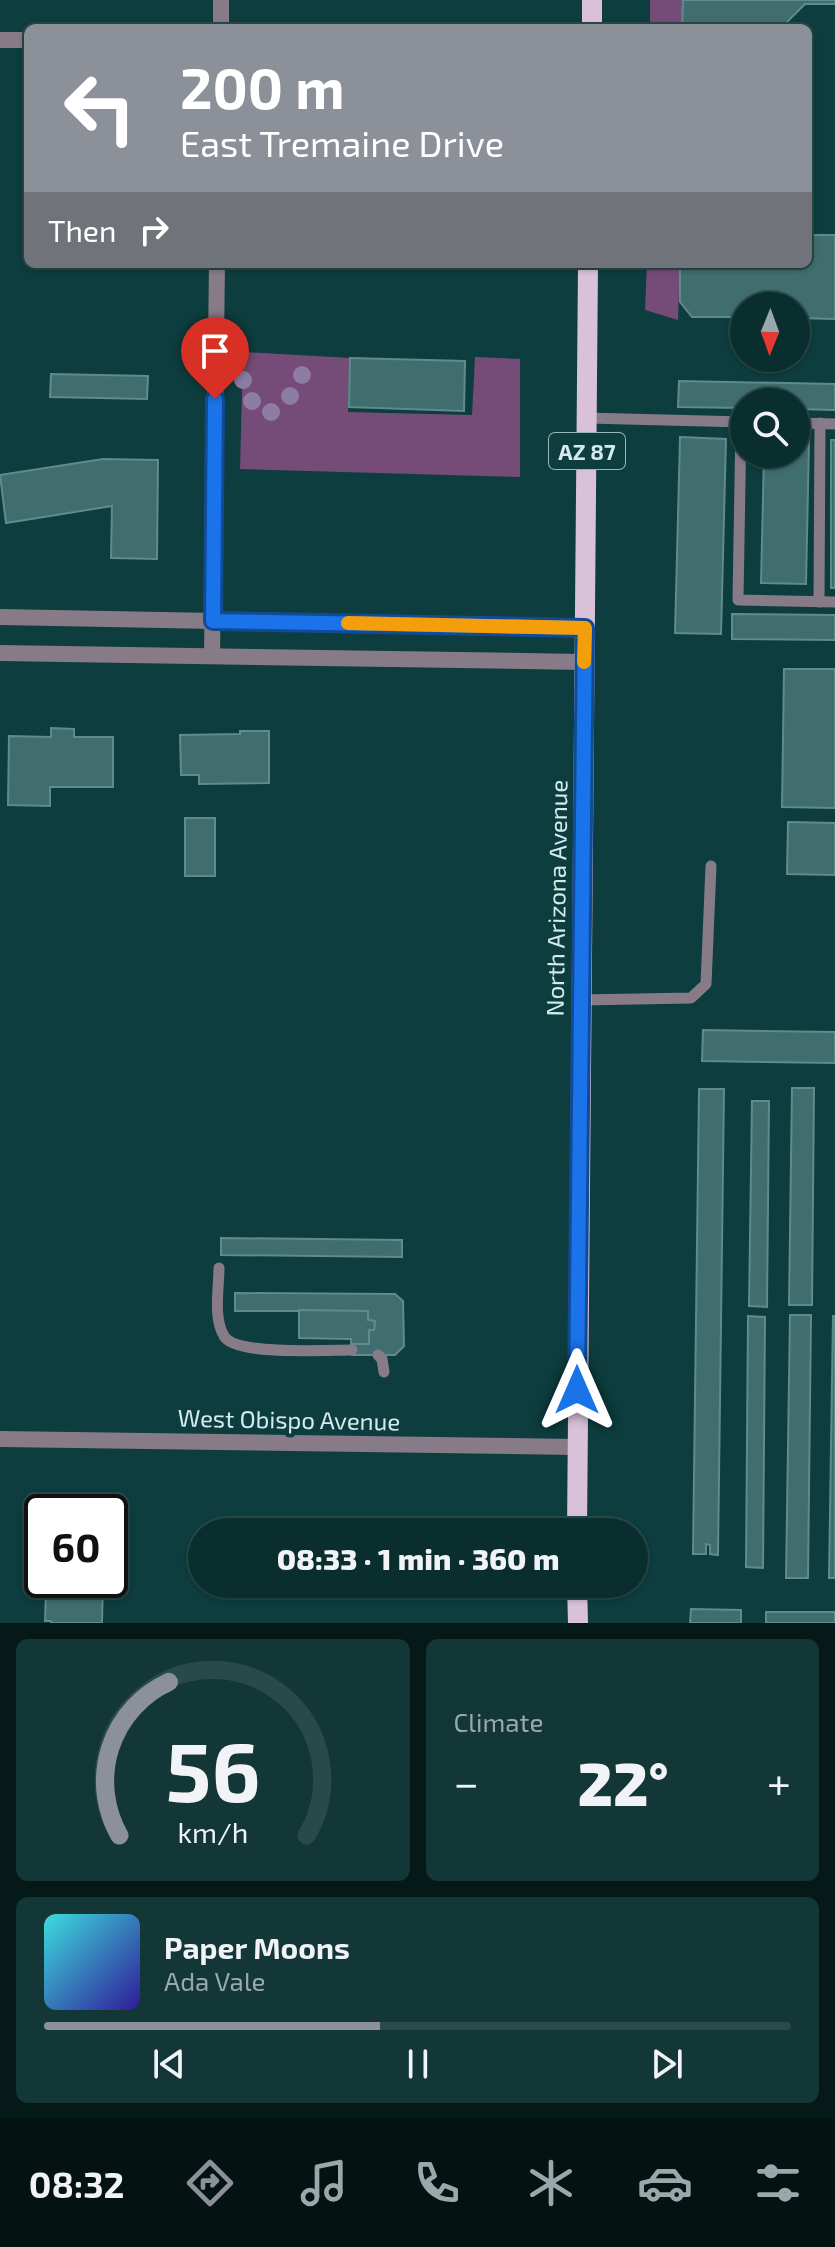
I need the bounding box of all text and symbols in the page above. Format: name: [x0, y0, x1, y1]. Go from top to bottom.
text: 200 m: [180, 53, 345, 120]
icon: left: [48, 56, 152, 160]
text: East Tremaine Drive: [180, 121, 504, 164]
icon: right: [132, 208, 176, 252]
text: Then: [48, 212, 116, 248]
north arrow: [730, 292, 810, 372]
map controls: [730, 292, 810, 468]
pin: [181, 317, 249, 399]
icon: arrive: [193, 329, 237, 373]
button: search: [730, 388, 810, 468]
road number: AZ 87: [549, 433, 625, 469]
street label: North Arizona Avenue: [539, 779, 573, 1017]
position arrow: [535, 1348, 619, 1432]
street label: West Obispo Avenue: [178, 1403, 400, 1435]
speed limit sign: 60: [24, 1494, 128, 1598]
text: 08:33 · 1 min · 360 m: [277, 1540, 559, 1576]
text: Climate: [454, 1706, 543, 1737]
text: 56: [165, 1719, 260, 1819]
text: 22°: [578, 1746, 668, 1818]
text: −: [454, 1755, 479, 1808]
text: +: [767, 1755, 791, 1808]
text: km/h: [177, 1814, 248, 1849]
text: Paper Moons: [164, 1929, 350, 1965]
text: Ada Vale: [164, 1965, 266, 1996]
icon: previous: [147, 2042, 191, 2086]
icon: pause: [396, 2042, 440, 2086]
icon: next: [645, 2042, 689, 2086]
icon: directions: [182, 2155, 238, 2211]
icon: music: [296, 2155, 352, 2211]
icon: phone: [409, 2155, 465, 2211]
icon: climate: [523, 2155, 579, 2211]
icon: car: [637, 2155, 693, 2211]
icon: filters: [750, 2155, 806, 2211]
text: 08:32: [29, 2162, 125, 2205]

